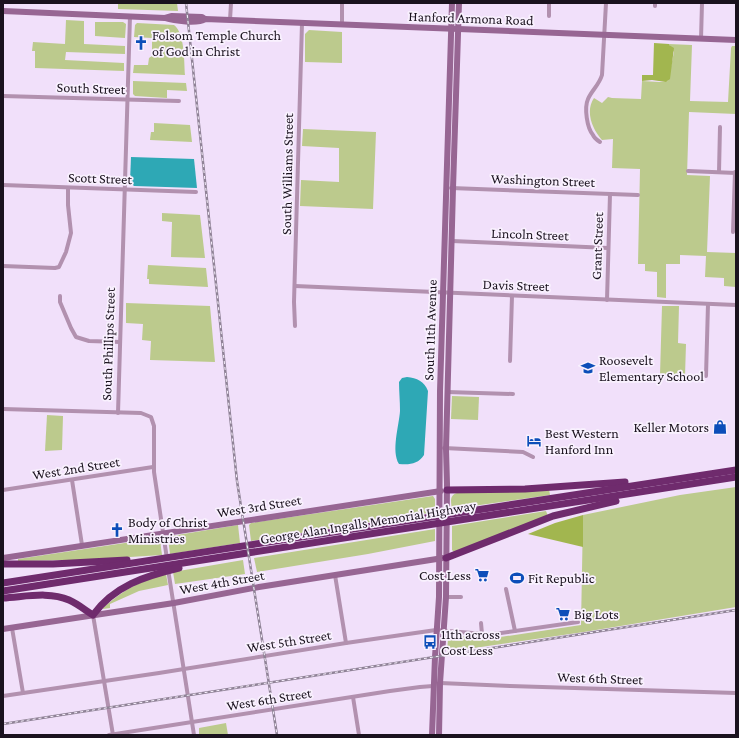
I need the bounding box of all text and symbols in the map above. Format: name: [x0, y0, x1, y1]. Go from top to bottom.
street label: Hanford Armona Road: [408, 8, 534, 28]
place label: Folsom Temple Church of God in Christ: [152, 27, 281, 59]
church icon: Folsom Temple Church of God in Christ: [133, 35, 149, 51]
street label: South Street: [56, 79, 126, 97]
street label: South Williams Street: [278, 113, 296, 235]
street label: Scott Street: [68, 169, 133, 187]
street label: Washington Street: [491, 170, 596, 190]
street label: Grant Street: [588, 212, 606, 280]
street label: Lincoln Street: [491, 225, 569, 243]
street label: Davis Street: [482, 276, 550, 294]
street label: South 11th Avenue: [420, 279, 440, 381]
street label: South Phillips Street: [98, 287, 118, 401]
place label: Roosevelt Elementary School: [599, 352, 704, 384]
school or university icon: Roosevelt Elementary School: [580, 360, 596, 376]
place label: Keller Motors: [633, 419, 709, 435]
shop icon: Keller Motors: [712, 419, 728, 435]
place label: Best Western Hanford Inn: [545, 425, 619, 457]
hotel icon: Best Western Hanford Inn: [526, 433, 542, 449]
street label: West 2nd Street: [31, 453, 121, 483]
street label: West 3rd Street: [216, 491, 303, 521]
street label: George Alan Ingalls Memorial Highway: [259, 497, 478, 547]
place label: Body of Christ Ministries: [128, 514, 208, 546]
church icon: Body of Christ Ministries: [109, 522, 125, 538]
street label: West 4th Street: [178, 567, 266, 597]
place label: Cost Less: [419, 567, 471, 583]
supermarket icon: Cost Less: [474, 567, 490, 583]
sports icon: Fit Republic: [509, 570, 525, 586]
place label: Fit Republic: [528, 570, 595, 586]
supermarket icon: Big Lots: [555, 606, 571, 622]
place label: Big Lots: [574, 606, 619, 622]
street label: West 5th Street: [246, 626, 333, 656]
place label: 11th across Cost Less: [441, 626, 500, 658]
bus stop icon: 11th across Cost Less: [422, 634, 438, 650]
street label: West 6th Street: [557, 669, 644, 688]
street label: West 6th Street: [225, 684, 313, 714]

